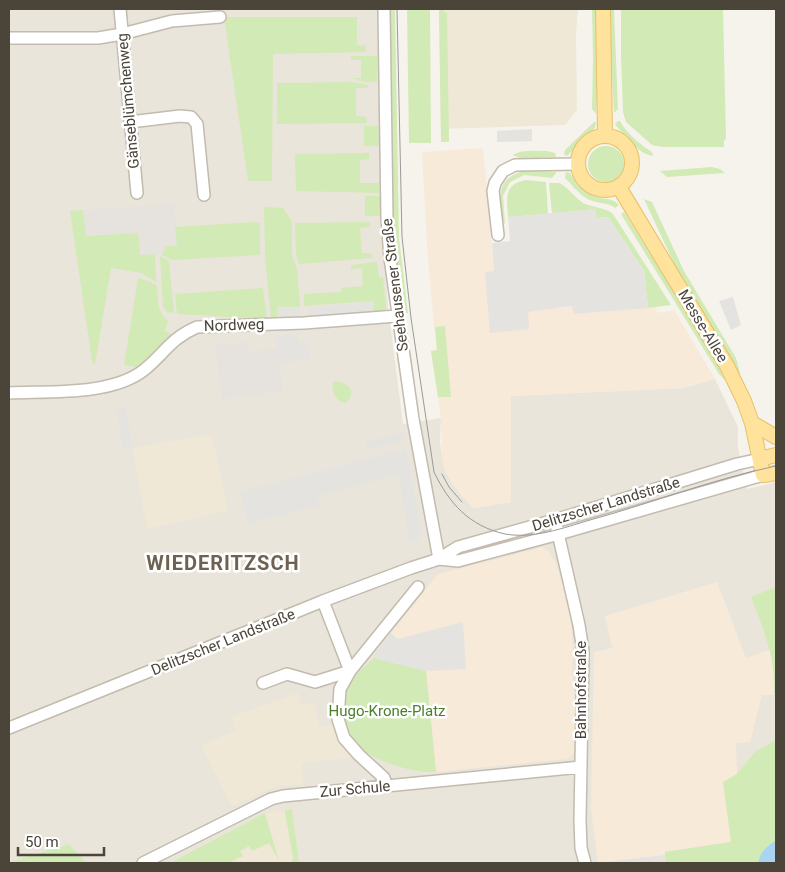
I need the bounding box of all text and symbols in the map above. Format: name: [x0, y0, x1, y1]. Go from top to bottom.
street label: Gänseblümchenweg: [113, 33, 143, 169]
street label: Seehausener Straße: [378, 217, 412, 353]
street label: Messe-Allee: [674, 286, 732, 366]
street label: Nordweg: [204, 315, 264, 335]
street label: Delitzscher Landstraße: [530, 473, 682, 535]
district label: WIEDERITZSCH: [146, 551, 300, 575]
street label: Delitzscher Landstraße: [148, 605, 298, 679]
street label: Bahnhofstraße: [572, 641, 590, 739]
park label: Hugo-Krone-Platz: [329, 702, 446, 720]
street label: Zur Schule: [319, 777, 391, 801]
scale bar: [18, 824, 104, 856]
text: 50 m: [25, 833, 59, 851]

